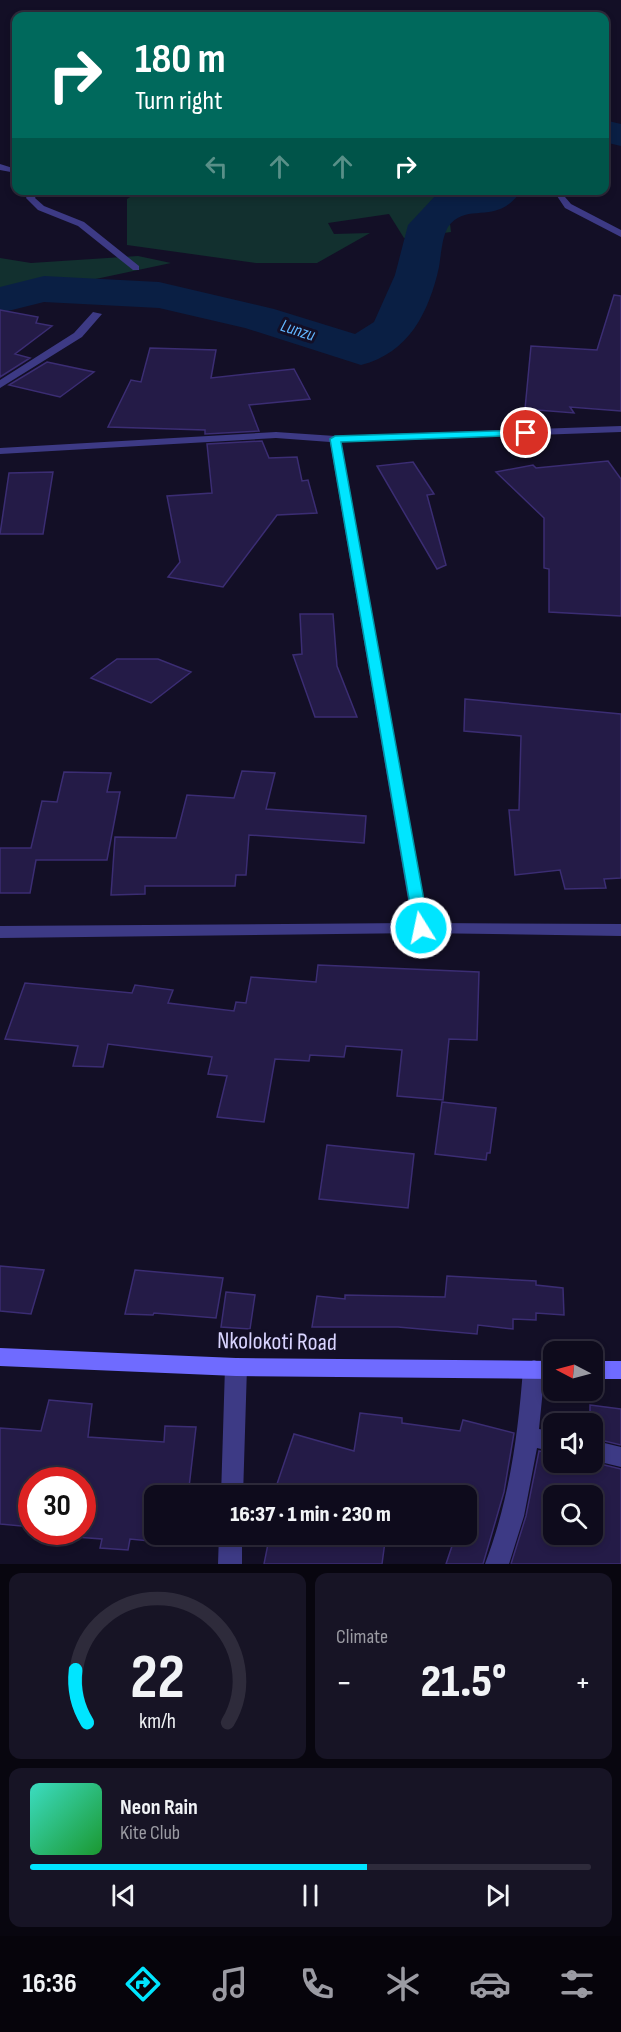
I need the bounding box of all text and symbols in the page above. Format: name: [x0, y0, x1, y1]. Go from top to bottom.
text: 180 m: [135, 34, 226, 85]
icon: right: [36, 36, 114, 114]
text: Turn right: [135, 85, 222, 117]
icon: left: [200, 150, 233, 183]
icon: ahead: [263, 150, 296, 183]
icon: ahead: [326, 150, 359, 183]
icon: right: [389, 150, 422, 183]
water label: Lunzu: [278, 315, 318, 346]
pin: [500, 407, 551, 458]
icon: arrive: [509, 416, 542, 449]
position arrow: [389, 896, 453, 960]
street label: Nkolokoti Road: [217, 1326, 337, 1357]
north arrow: [543, 1341, 603, 1401]
map controls: [543, 1341, 603, 1545]
button: sound: [543, 1413, 603, 1473]
speed limit sign: 30: [18, 1467, 96, 1545]
button: search: [543, 1485, 603, 1545]
text: 16:37 · 1 min · 230 m: [230, 1501, 391, 1528]
text: Climate: [336, 1625, 388, 1649]
text: 22: [130, 1641, 185, 1716]
text: 21.5°: [421, 1655, 506, 1710]
text: −: [336, 1663, 352, 1703]
text: +: [575, 1663, 591, 1703]
text: km/h: [139, 1709, 176, 1734]
text: Neon Rain: [120, 1794, 198, 1821]
text: Kite Club: [120, 1821, 180, 1845]
icon: previous: [107, 1879, 140, 1912]
icon: pause: [294, 1879, 327, 1912]
icon: next: [481, 1879, 514, 1912]
icon: directions: [122, 1963, 164, 2005]
icon: music: [209, 1963, 251, 2005]
icon: phone: [296, 1963, 338, 2005]
icon: climate: [382, 1963, 424, 2005]
icon: car: [469, 1963, 511, 2005]
icon: filters: [556, 1963, 598, 2005]
text: 16:36: [22, 1968, 77, 2000]

